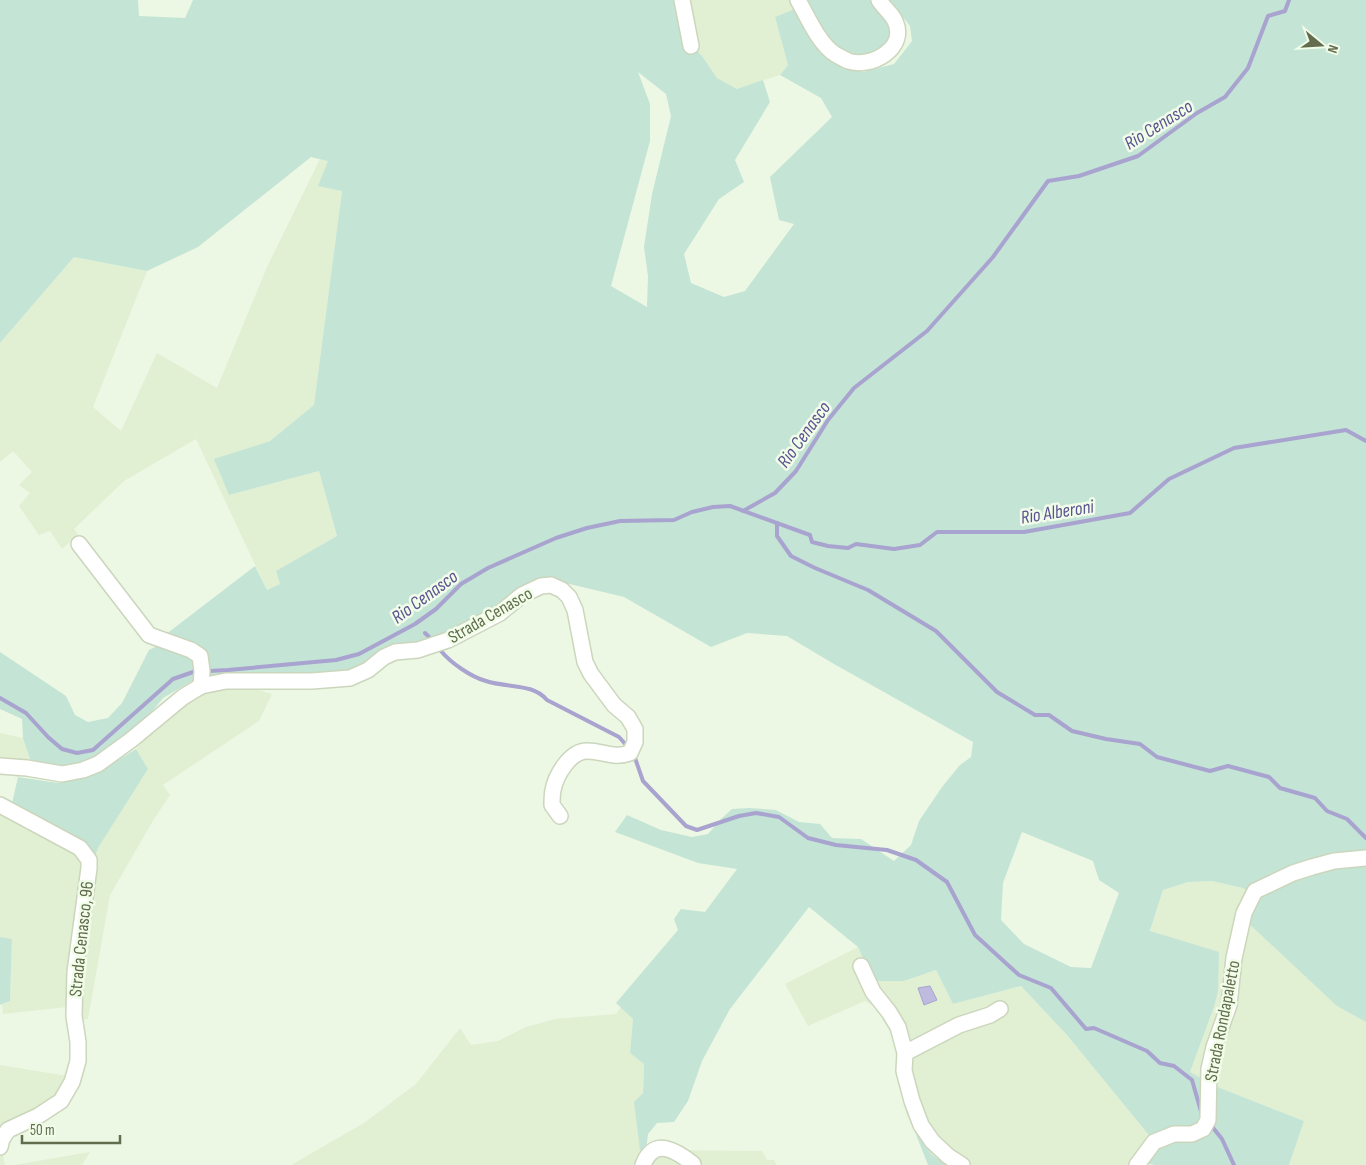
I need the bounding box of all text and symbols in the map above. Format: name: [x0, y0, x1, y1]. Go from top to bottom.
north arrow: [1296, 20, 1346, 70]
text: N: [1324, 43, 1342, 55]
water label: Rio Cenasco: [1120, 95, 1198, 155]
water label: Rio Cenasco: [772, 397, 836, 473]
water label: Rio Alberoni: [1019, 495, 1096, 530]
water label: Rio Cenasco: [387, 565, 463, 629]
street label: Strada Cenasco: [444, 583, 536, 648]
street label: Strada Cenasco, 96: [65, 880, 98, 998]
street label: Strada Rondapaletto: [1200, 959, 1245, 1084]
scale bar: [22, 1112, 120, 1144]
text: 50 m: [30, 1121, 55, 1140]

